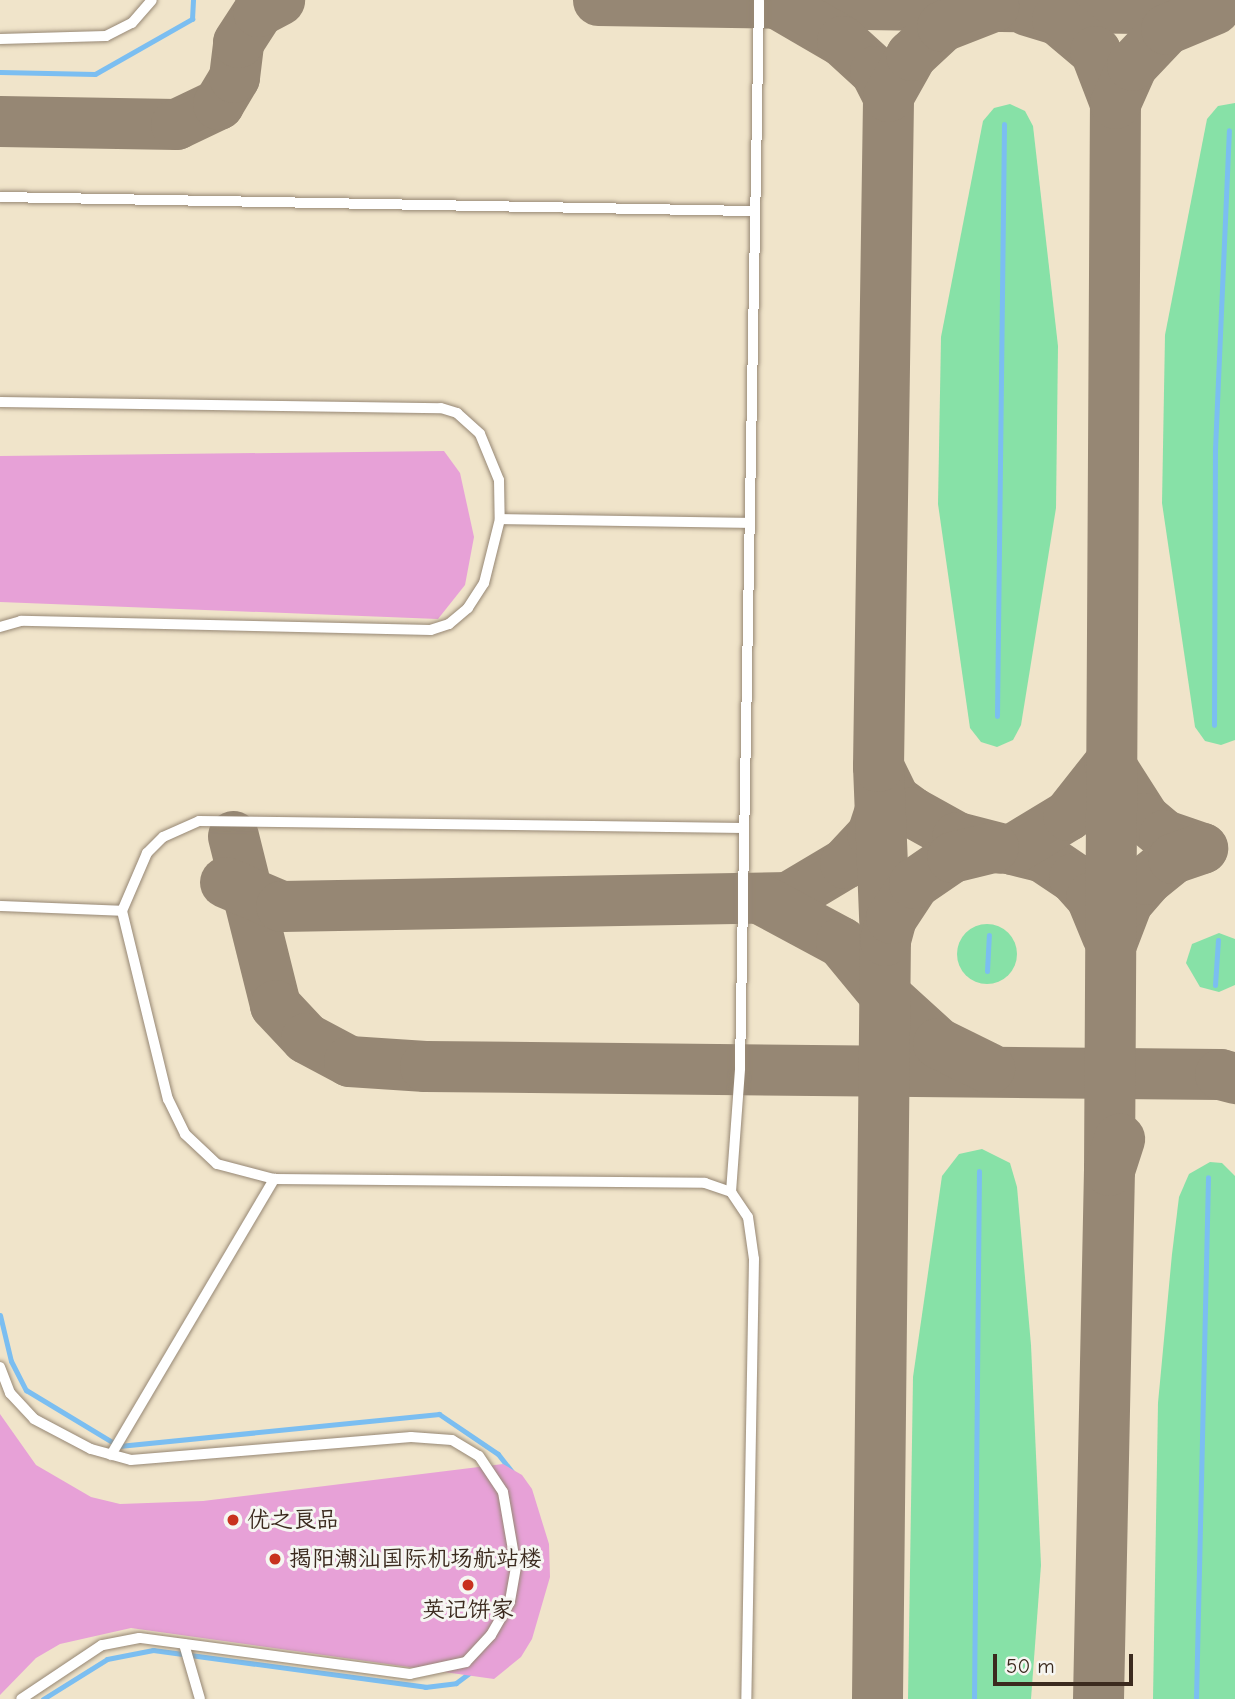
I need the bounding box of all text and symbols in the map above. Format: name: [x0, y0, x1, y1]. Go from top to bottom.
place label: 优之良品: [247, 1506, 339, 1534]
marker: 优之良品: [225, 1512, 241, 1528]
place label: 揭阳潮汕国际机场航站楼: [289, 1545, 542, 1573]
marker: 揭阳潮汕国际机场航站楼: [267, 1551, 283, 1567]
marker: 英记饼家: [460, 1577, 476, 1593]
place label: 英记饼家: [422, 1596, 514, 1624]
scale bar: [997, 1640, 1137, 1684]
text: 50 m: [1006, 1654, 1055, 1678]

